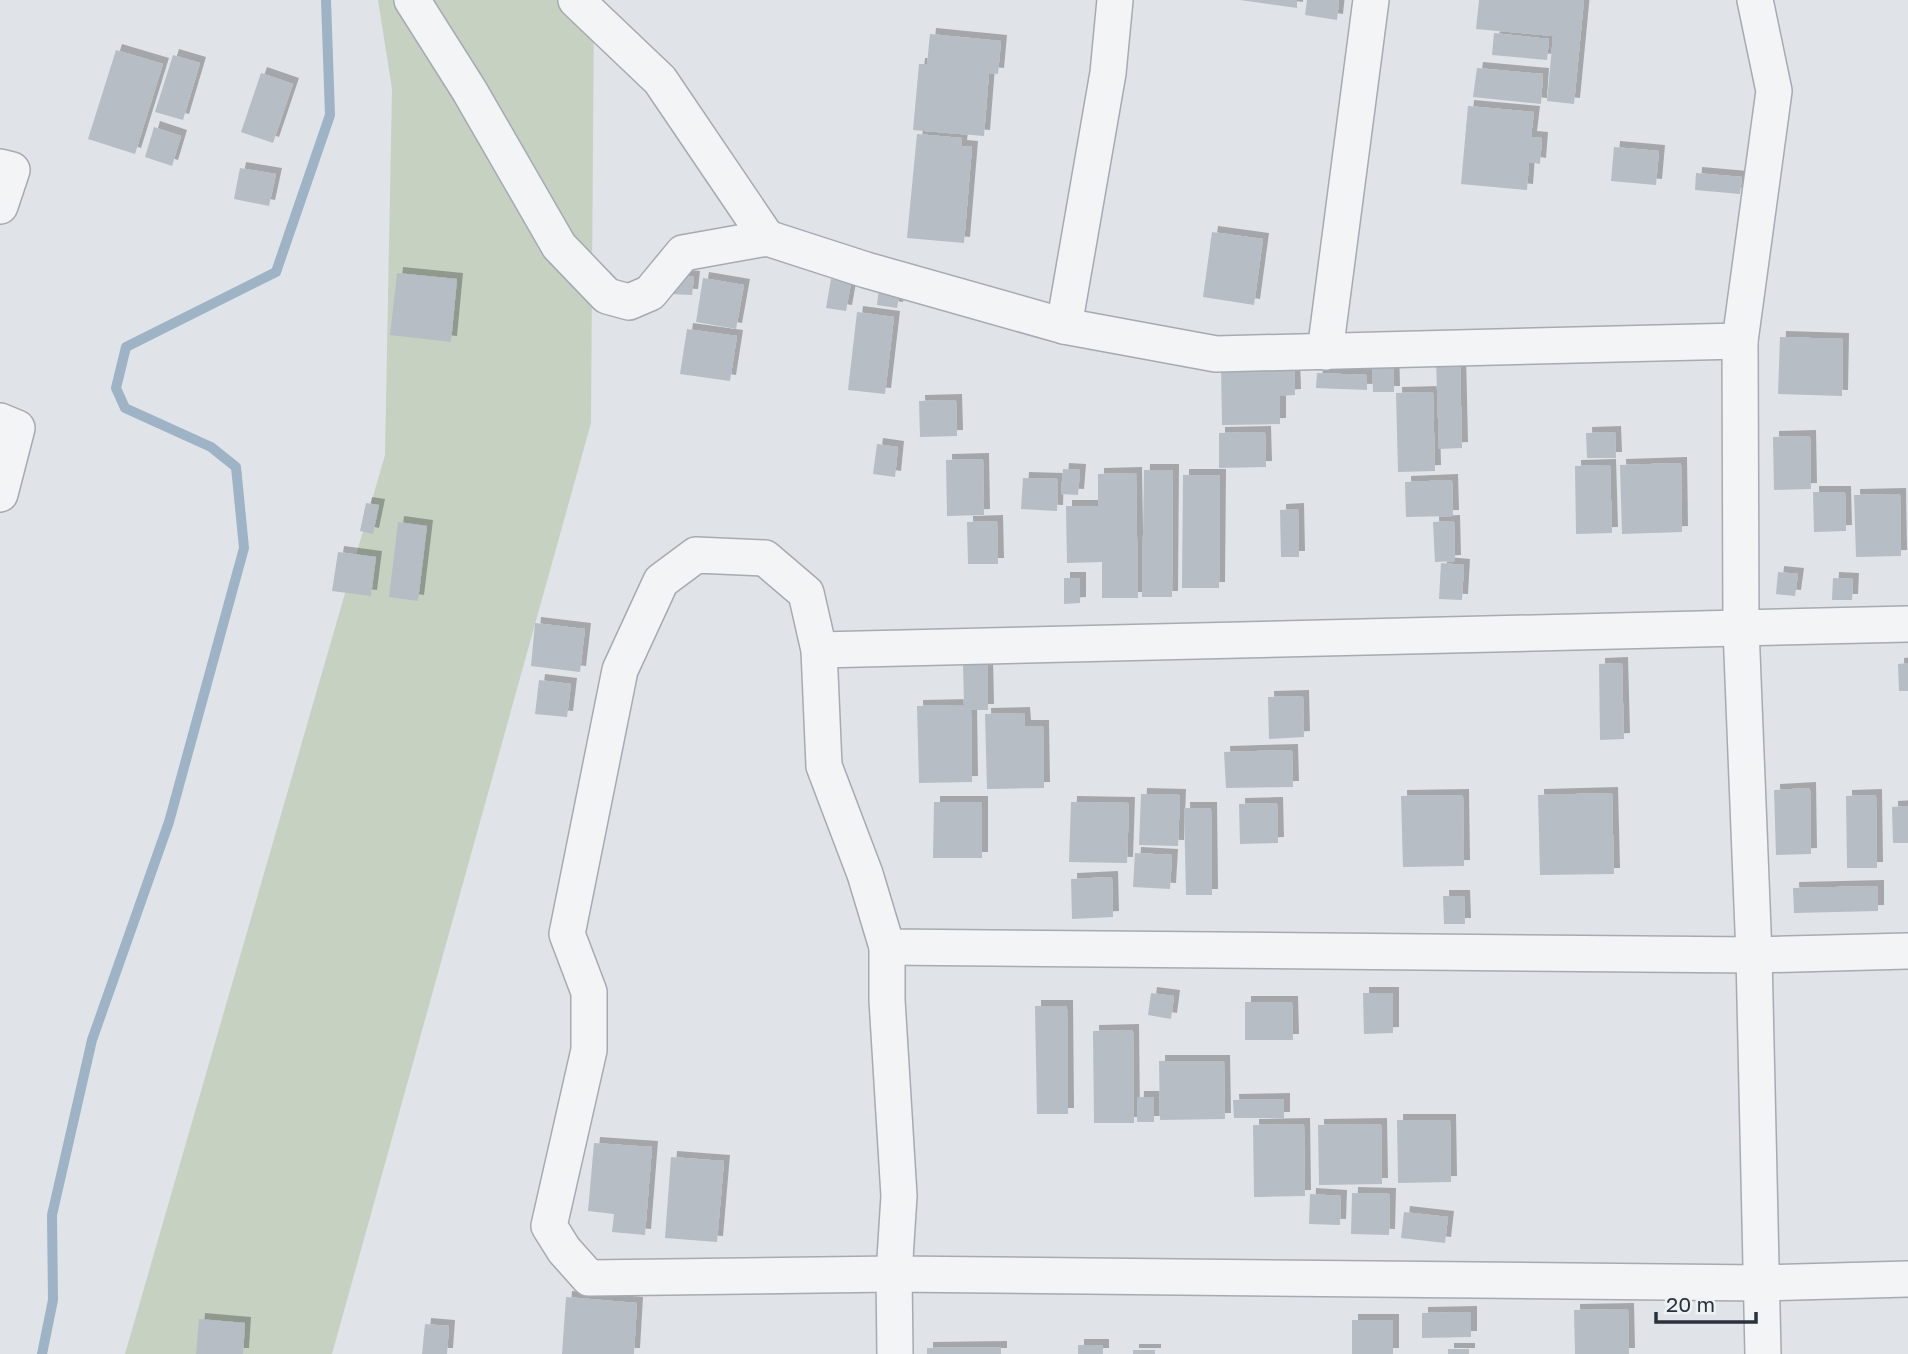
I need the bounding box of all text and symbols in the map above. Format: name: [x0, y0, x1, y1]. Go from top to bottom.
scale bar: [1656, 1280, 1756, 1324]
text: 20 m: [1666, 1291, 1715, 1317]

